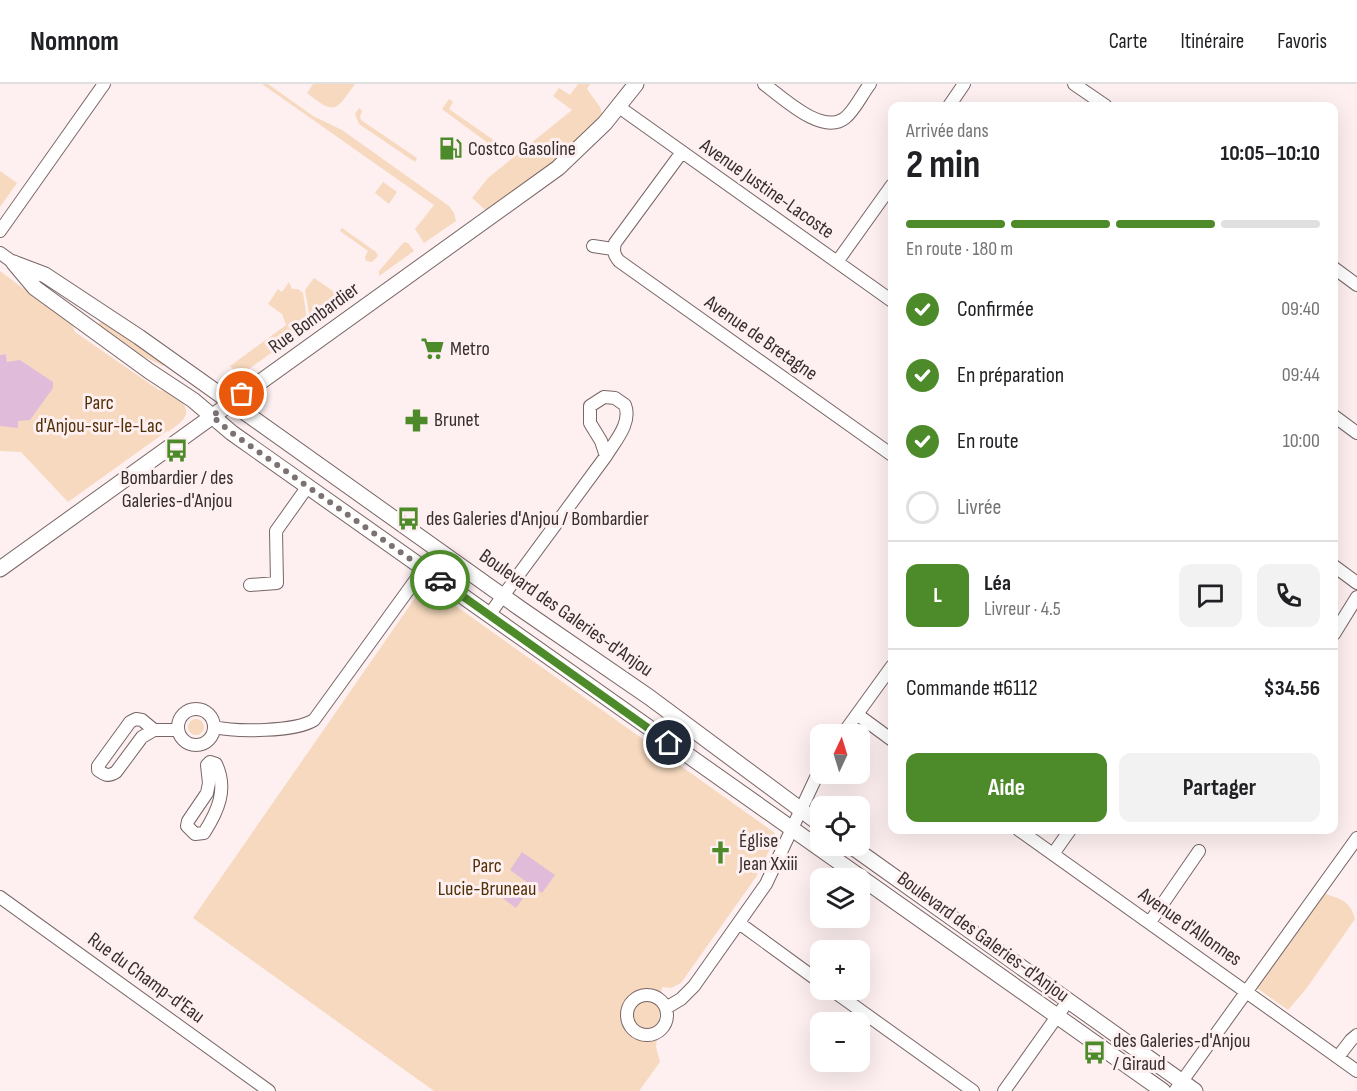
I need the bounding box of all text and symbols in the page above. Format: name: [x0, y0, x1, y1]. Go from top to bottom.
text: Nomnom: [30, 25, 119, 58]
text: Carte: [1109, 29, 1148, 54]
text: Itinéraire: [1181, 29, 1244, 54]
text: Favoris: [1277, 29, 1327, 54]
text: Arrivée dans: [906, 119, 989, 143]
street label: Avenue Justine-Lacoste: [695, 133, 839, 244]
fuel station icon: Costco Gasoline: [437, 136, 463, 162]
place label: Costco Gasoline: [468, 137, 576, 161]
text: 10:05–10:10: [1221, 140, 1320, 167]
text: 2 min: [906, 142, 980, 189]
text: En route · 180 m: [906, 237, 1013, 261]
street label: Rue Bombardier: [264, 277, 364, 359]
street label: Avenue de Bretagne: [699, 290, 822, 386]
icon: check: [906, 293, 939, 326]
text: Confirmée: [957, 296, 1034, 323]
text: 09:40: [1281, 297, 1320, 321]
supermarket icon: Metro: [419, 336, 445, 362]
place label: Metro: [450, 337, 490, 361]
icon: check: [906, 359, 939, 392]
text: En préparation: [957, 362, 1064, 389]
text: 09:44: [1282, 363, 1320, 387]
pin: [216, 368, 267, 419]
icon: bag: [225, 377, 258, 410]
park label: Parc d'Anjou-sur-le-Lac: [35, 391, 163, 438]
pharmacy icon: Brunet: [403, 407, 429, 433]
place label: Brunet: [434, 408, 480, 432]
icon: check: [906, 425, 939, 458]
text: En route: [957, 428, 1019, 455]
text: 10:00: [1283, 429, 1320, 453]
bus stop icon: Bombardier / des Galeries-d'Anjou: [164, 438, 190, 464]
place label: Bombardier / des Galeries-d'Anjou: [120, 466, 234, 513]
text: Livrée: [957, 494, 1001, 521]
bus stop icon: des Galeries d'Anjou / Bombardier: [395, 506, 421, 532]
place label: des Galeries d'Anjou / Bombardier: [426, 507, 649, 531]
street label: Boulevard des Galeries-d'Anjou: [475, 544, 657, 682]
courier: [410, 550, 470, 610]
icon: car: [424, 564, 457, 597]
button: chat: [1179, 564, 1242, 627]
button: phone: [1257, 564, 1320, 627]
text: Léa: [984, 570, 1011, 597]
text: L: [933, 582, 942, 609]
text: Livreur · 4.5: [984, 597, 1061, 621]
text: Commande #6112: [906, 675, 1038, 702]
text: $34.56: [1264, 675, 1320, 702]
pin: [643, 717, 694, 768]
north arrow: [810, 724, 870, 784]
map controls: [810, 724, 870, 1072]
icon: home: [652, 726, 685, 759]
button: Aide: [906, 753, 1107, 822]
button: Partager: [1119, 753, 1320, 822]
button: locate: [810, 796, 870, 856]
place label: Église Jean Xxiii: [738, 829, 798, 876]
church icon: Église Jean Xxiii: [708, 840, 734, 866]
park label: Parc Lucie-Bruneau: [438, 854, 536, 901]
street label: Boulevard des Galeries-d'Anjou: [892, 867, 1074, 1007]
button: layers: [810, 868, 870, 928]
street label: Avenue d'Allonnes: [1133, 882, 1246, 971]
street label: Rue du Champ-d'Eau: [83, 928, 209, 1028]
button: +: [810, 940, 870, 1000]
button: −: [810, 1012, 870, 1072]
place label: des Galeries-d'Anjou / Giraud: [1113, 1029, 1250, 1076]
bus stop icon: des Galeries-d'Anjou / Giraud: [1082, 1039, 1108, 1065]

